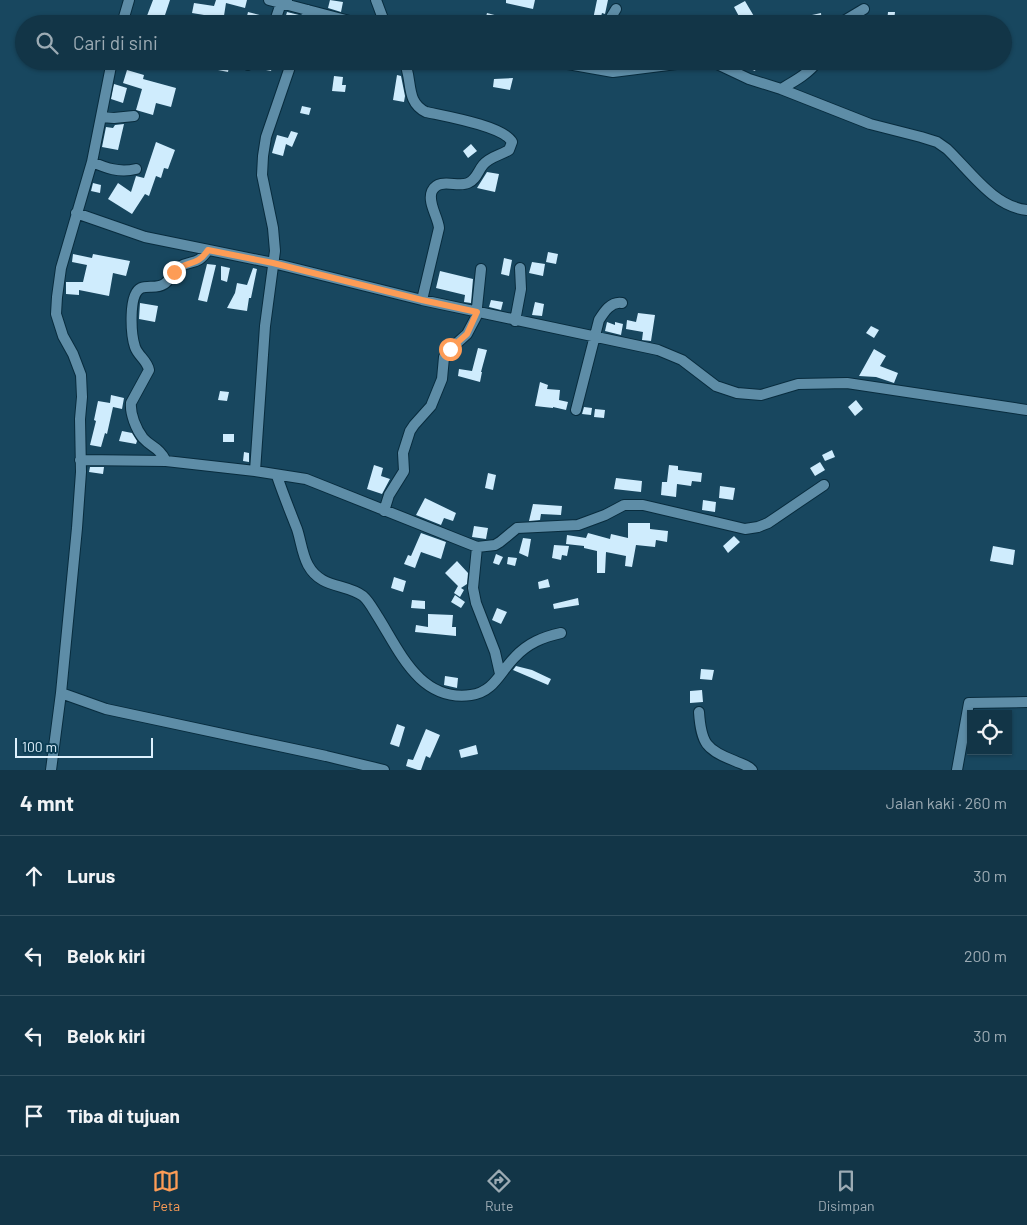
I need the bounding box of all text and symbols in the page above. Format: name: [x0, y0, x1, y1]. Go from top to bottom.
search box: [15, 15, 1012, 70]
icon: search: [33, 29, 61, 57]
text: Cari di sini: [73, 31, 158, 54]
route end: [163, 261, 186, 284]
route start: [439, 338, 462, 361]
map controls: [967, 710, 1012, 755]
button: locate: [967, 710, 1012, 755]
scale bar: [15, 735, 152, 758]
text: 100 m: [22, 738, 57, 755]
text: 4 mnt: [20, 790, 74, 815]
text: Jalan kaki · 260 m: [886, 793, 1007, 812]
icon: ahead: [20, 862, 48, 890]
text: Lurus: [67, 864, 115, 887]
text: 30 m: [973, 866, 1007, 885]
icon: left: [20, 942, 48, 970]
text: Belok kiri: [67, 944, 145, 967]
text: 200 m: [964, 946, 1007, 965]
icon: left: [20, 1022, 48, 1050]
text: Belok kiri: [67, 1024, 145, 1047]
text: 30 m: [973, 1026, 1007, 1045]
icon: arrive: [20, 1102, 48, 1130]
text: Tiba di tujuan: [67, 1104, 180, 1127]
tab: Peta: [152, 1167, 180, 1214]
tab: Rute: [485, 1167, 513, 1214]
tab: Disimpan: [818, 1167, 875, 1214]

